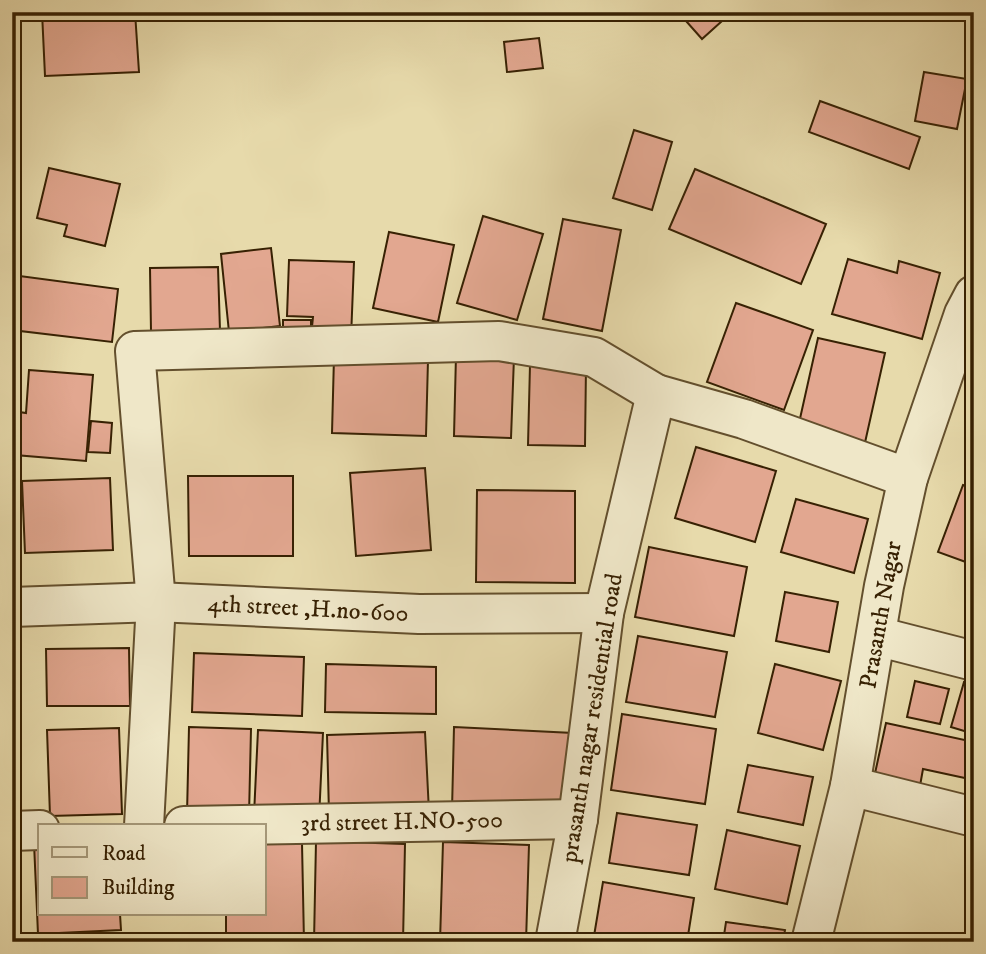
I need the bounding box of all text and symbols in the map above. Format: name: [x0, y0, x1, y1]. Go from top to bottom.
street label: Prasanth Nagar: [853, 539, 909, 691]
street label: prasanth nagar residential road: [554, 571, 630, 866]
street label: 4th street ,H.no-600: [207, 589, 409, 629]
street label: 3rd street H.NO-500: [301, 805, 503, 839]
legend: [38, 824, 266, 916]
text: Road: [102, 841, 146, 867]
text: Building: [102, 875, 175, 901]

